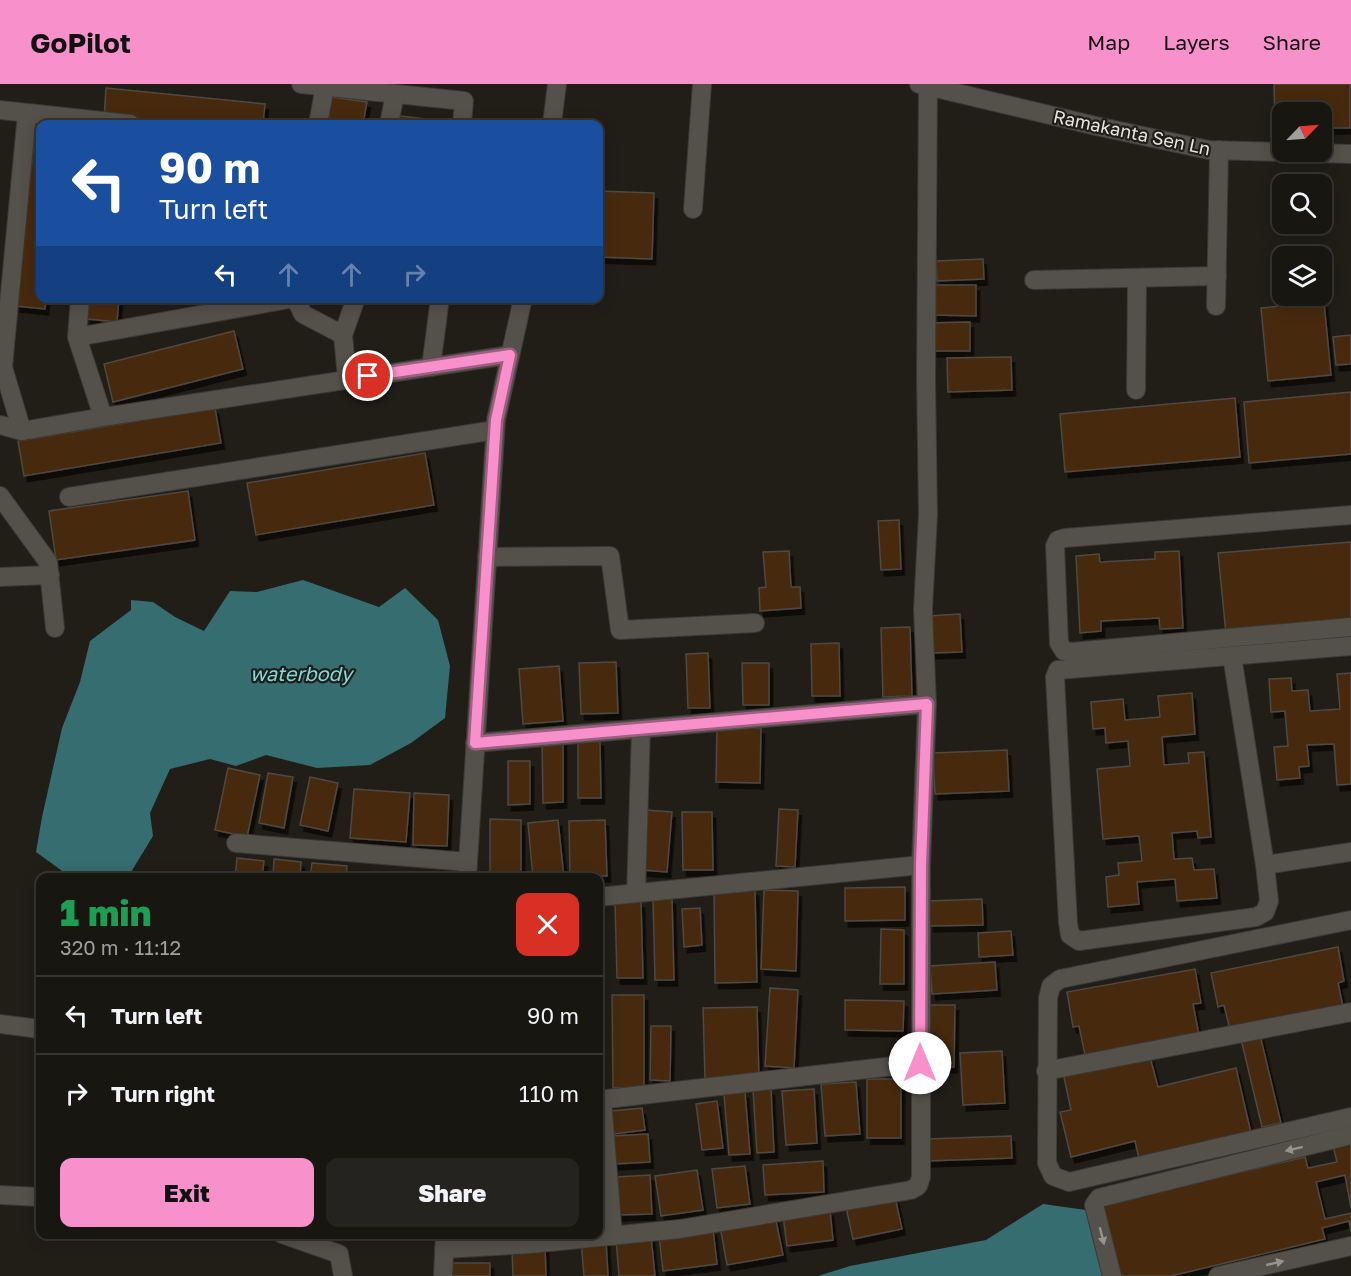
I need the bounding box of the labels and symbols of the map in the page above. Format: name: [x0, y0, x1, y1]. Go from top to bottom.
north arrow: [1272, 102, 1332, 162]
street label: Ramakanta Sen Ln: [1051, 105, 1213, 159]
pin: [342, 350, 393, 401]
water label: waterbody: [250, 661, 355, 686]
position arrow: [888, 1031, 952, 1095]
one-way arrow: [1285, 1145, 1303, 1155]
one-way arrow: [1097, 1227, 1107, 1245]
one-way arrow: [1266, 1258, 1285, 1267]

